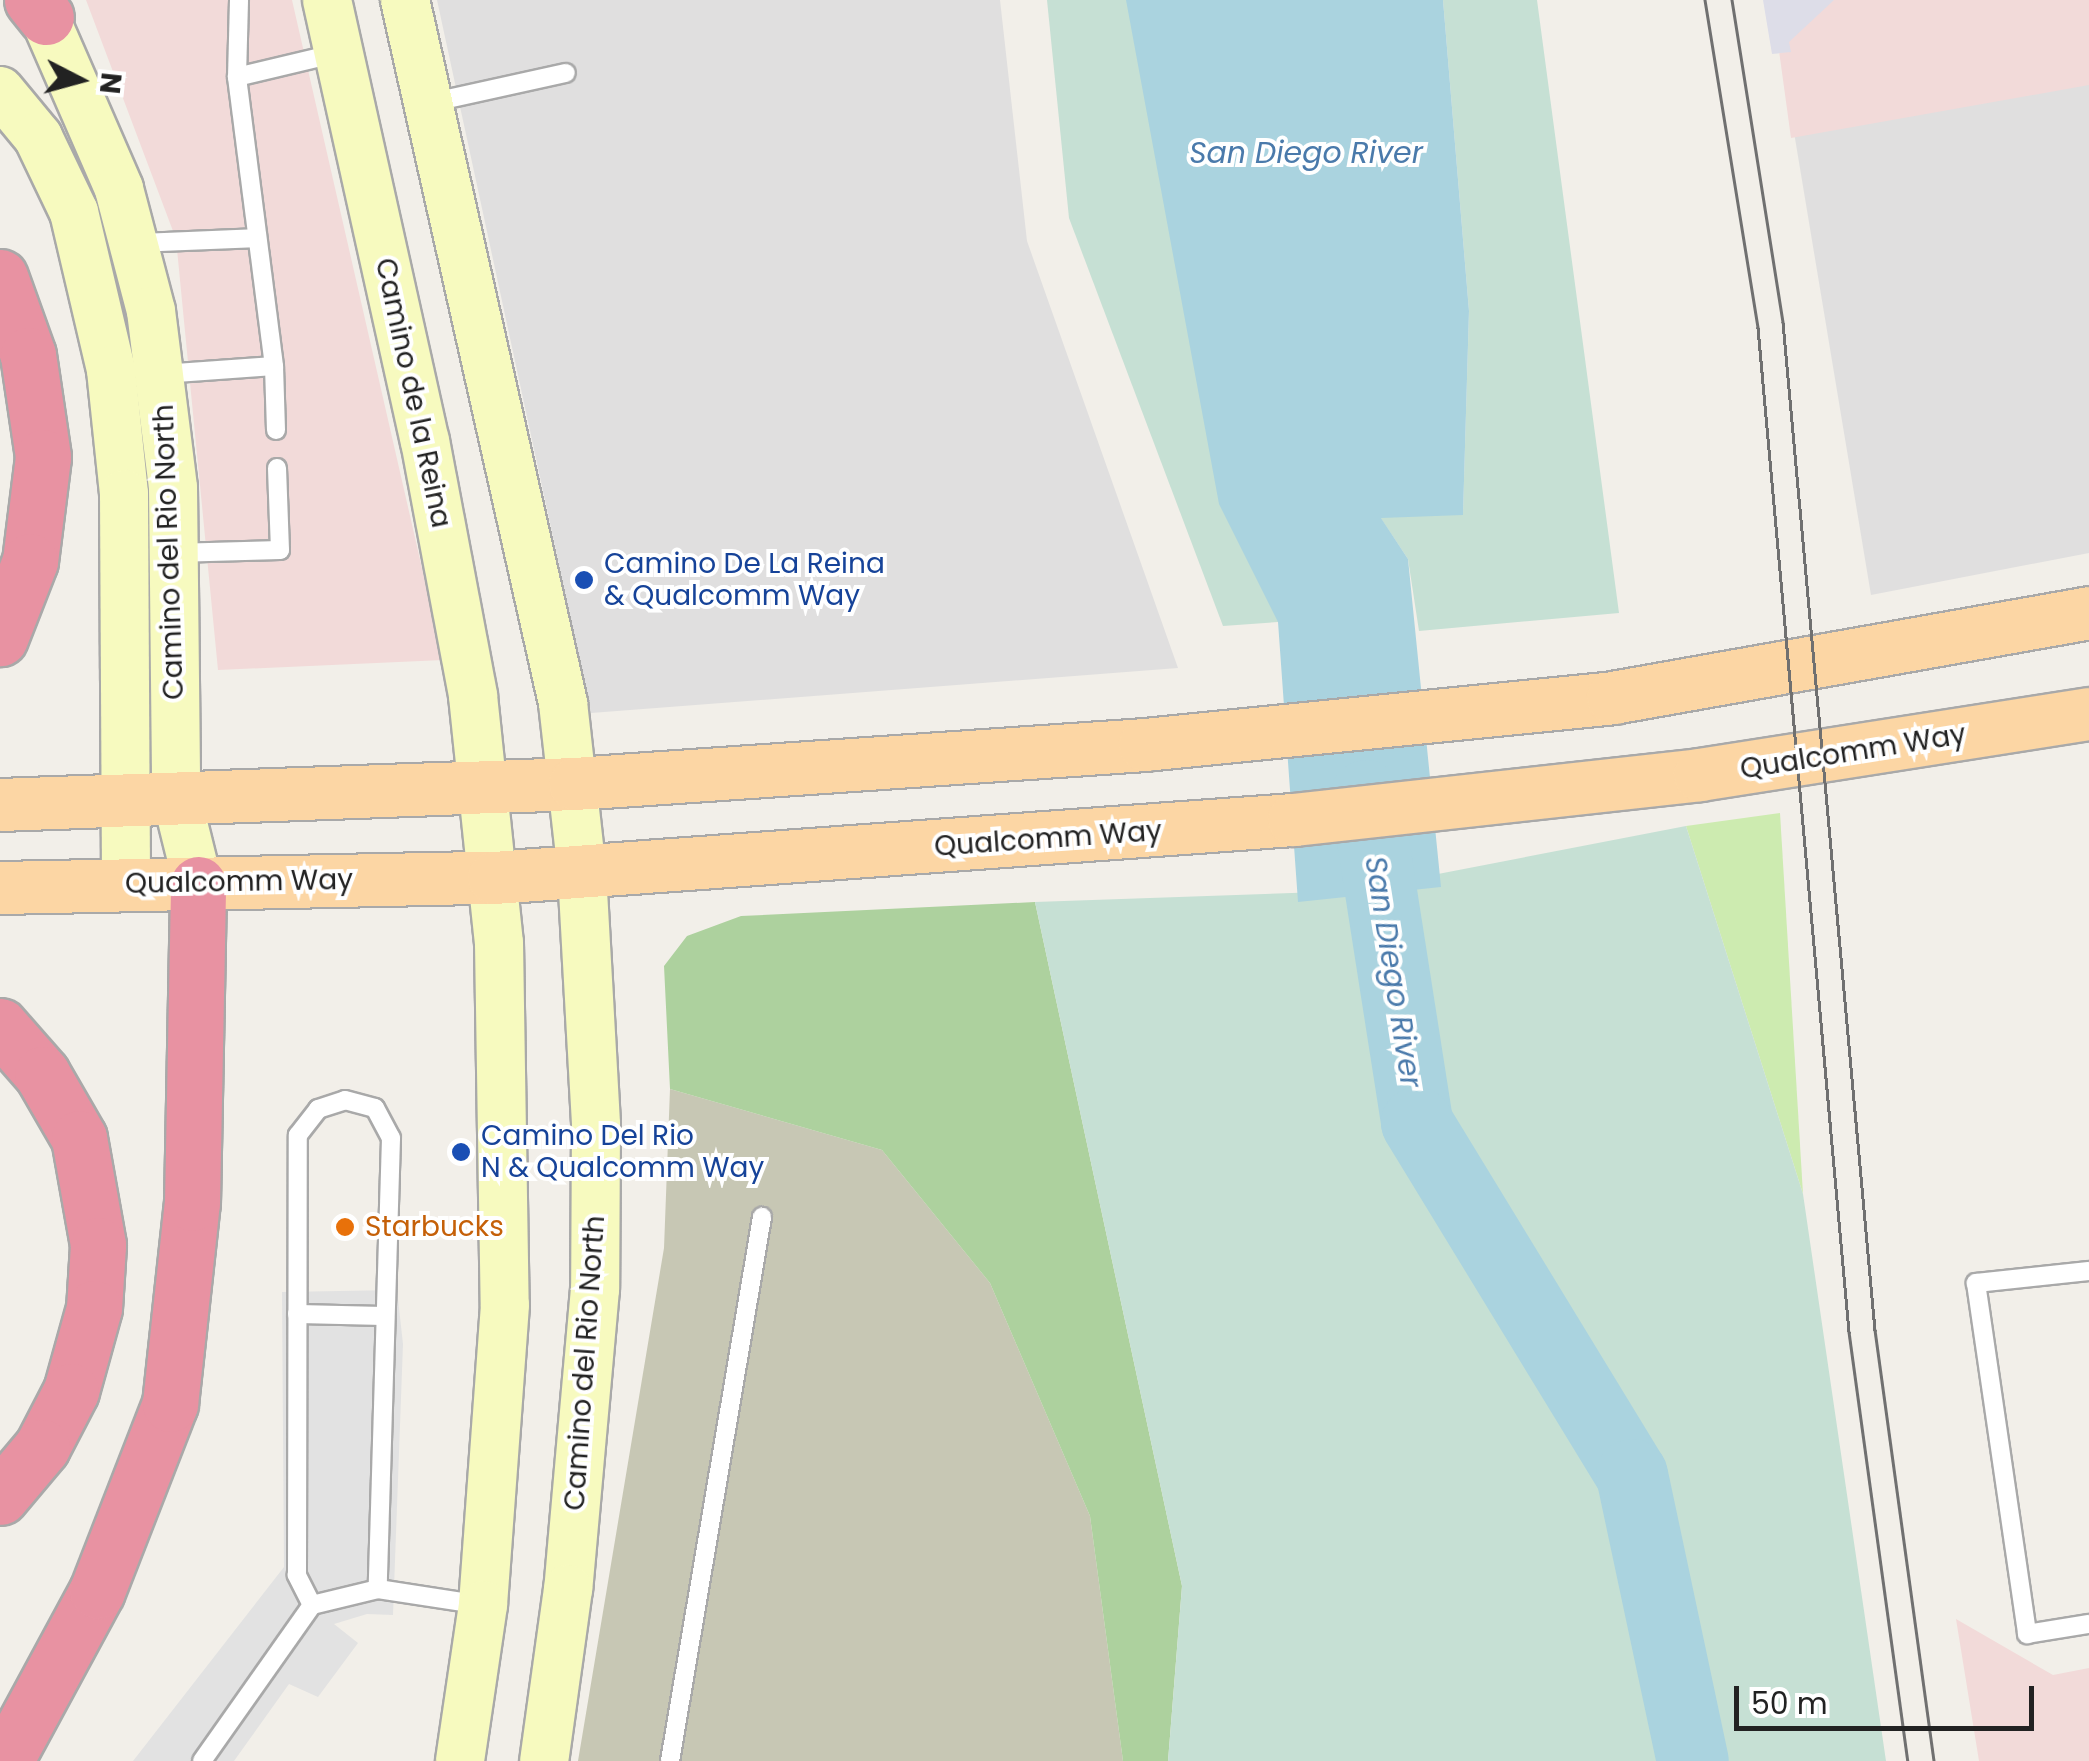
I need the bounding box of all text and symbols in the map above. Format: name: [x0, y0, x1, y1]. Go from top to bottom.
north arrow: [30, 30, 130, 130]
text: N: [90, 71, 131, 96]
water label: San Diego River: [1189, 135, 1423, 171]
street label: Camino de la Reina: [368, 255, 458, 531]
street label: Camino del Rio North: [147, 404, 191, 700]
place label: Camino De La Reina & Qualcomm Way: [604, 547, 885, 613]
marker: Camino De La Reina & Qualcomm Way: [573, 569, 595, 591]
street label: Qualcomm Way: [1738, 718, 1968, 786]
street label: Qualcomm Way: [933, 814, 1163, 864]
water label: San Diego River: [1357, 854, 1429, 1090]
street label: Qualcomm Way: [125, 863, 353, 901]
place label: Camino Del Rio N & Qualcomm Way: [481, 1119, 764, 1185]
marker: Camino Del Rio N & Qualcomm Way: [450, 1141, 472, 1163]
place label: Starbucks: [365, 1210, 504, 1244]
street label: Camino del Rio North: [558, 1214, 612, 1512]
marker: Starbucks: [334, 1216, 356, 1238]
scale bar: [1739, 1666, 2039, 1728]
text: 50 m: [1751, 1682, 1828, 1725]

